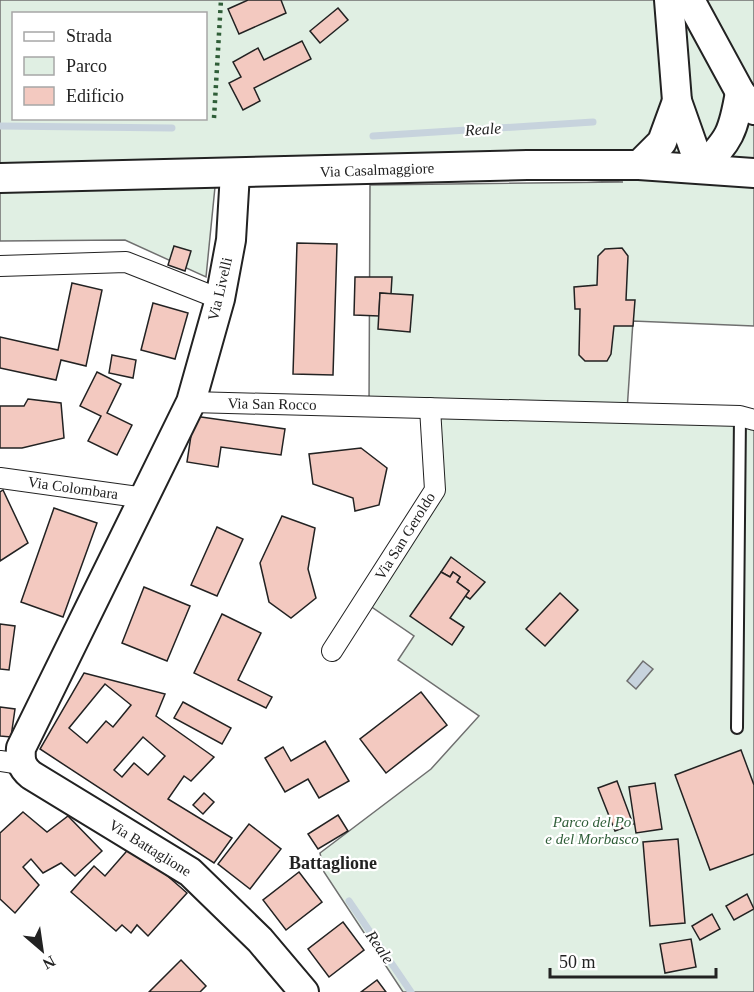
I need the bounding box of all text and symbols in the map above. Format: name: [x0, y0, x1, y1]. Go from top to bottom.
legend: [12, 12, 207, 120]
text: Strada: [66, 26, 112, 46]
text: Parco: [66, 56, 107, 76]
text: Edificio: [66, 86, 124, 106]
water label: Reale: [463, 119, 502, 139]
street label: Via Casalmaggiore: [320, 160, 435, 180]
street label: Via Livelli: [205, 256, 235, 322]
street label: Via San Rocco: [227, 395, 317, 413]
street label: Via Colombara: [27, 474, 120, 502]
street label: Via San Geroldo: [372, 489, 438, 583]
park label: Parco del Po e del Morbasco: [545, 814, 639, 847]
street label: Via Battaglione: [106, 816, 194, 880]
district label: Battaglione: [289, 853, 377, 873]
north arrow: [12, 920, 72, 980]
water label: Reale: [362, 926, 397, 967]
scale bar: [550, 941, 716, 979]
text: N: [39, 952, 58, 973]
text: 50 m: [559, 952, 596, 972]

